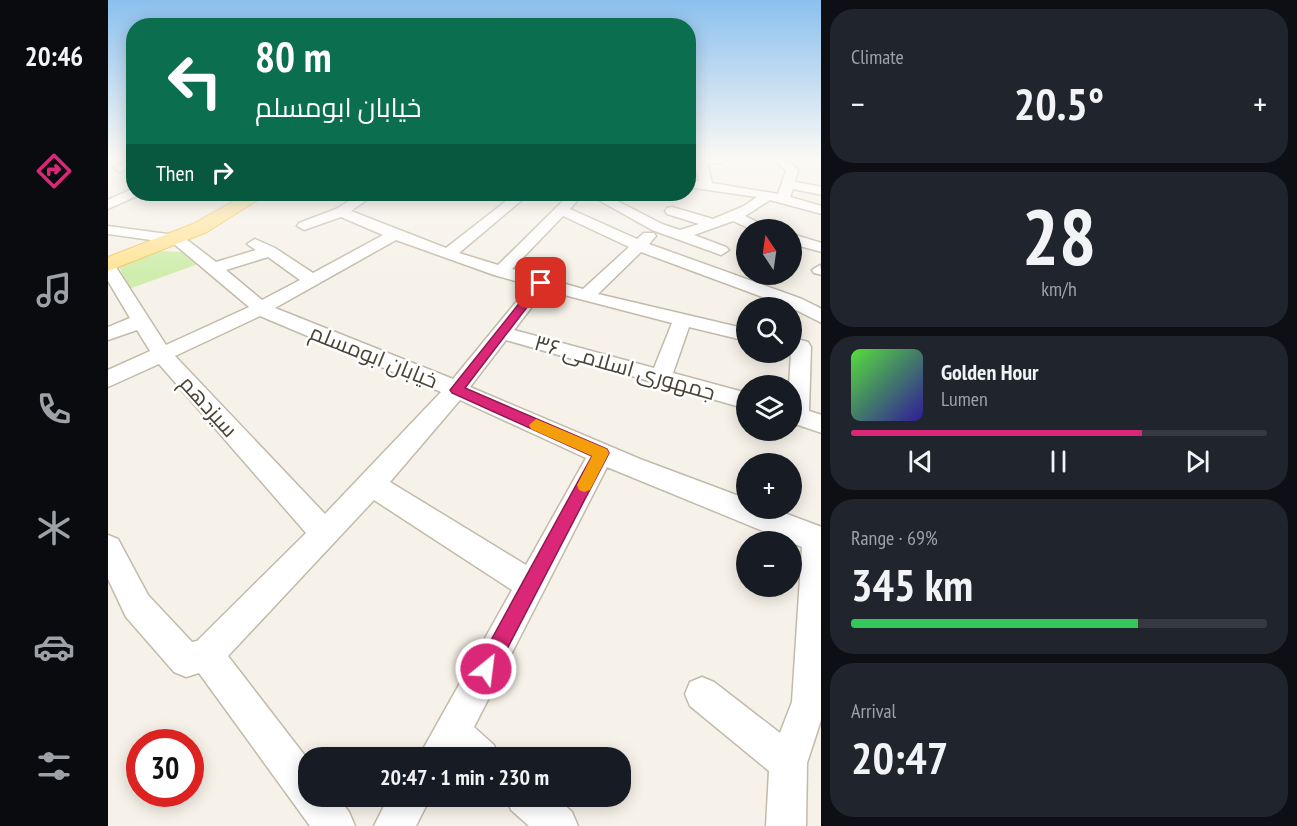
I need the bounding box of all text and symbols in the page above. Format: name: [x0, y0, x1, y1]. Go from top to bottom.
text: 80 m: [255, 29, 332, 84]
text: 20:46: [25, 39, 83, 73]
icon: left: [156, 42, 234, 120]
text: Climate: [851, 44, 904, 70]
text: 20.5°: [1014, 74, 1104, 132]
text: −: [851, 82, 865, 125]
text: +: [1253, 82, 1267, 125]
text: خیابان ابومسلم: [255, 90, 421, 124]
icon: directions: [33, 150, 75, 192]
icon: right: [206, 156, 239, 189]
text: Then: [156, 159, 194, 187]
text: 28: [1022, 186, 1096, 287]
north arrow: [736, 219, 802, 285]
map controls: [736, 219, 802, 597]
pin: [515, 257, 566, 308]
icon: arrive: [524, 266, 557, 299]
icon: music: [33, 269, 75, 311]
text: km/h: [1041, 276, 1077, 302]
button: search: [736, 297, 802, 363]
street label: خیابان ابومسلم: [305, 318, 442, 396]
street label: جمهوری اسلامی ۳۶: [531, 328, 719, 406]
text: Golden Hour: [941, 358, 1039, 386]
street label: سیزدهم: [172, 369, 244, 444]
button: layers: [736, 375, 802, 441]
text: Lumen: [941, 386, 988, 412]
icon: phone: [33, 388, 75, 430]
icon: previous: [904, 445, 937, 478]
icon: pause: [1042, 445, 1075, 478]
icon: next: [1181, 445, 1214, 478]
button: +: [736, 453, 802, 519]
icon: climate: [33, 507, 75, 549]
text: Range · 69%: [851, 525, 938, 551]
button: −: [736, 531, 802, 597]
text: 345 km: [851, 555, 973, 613]
icon: car: [33, 626, 75, 668]
position arrow: [454, 637, 518, 701]
text: Arrival: [851, 698, 896, 724]
text: 20:47: [851, 728, 948, 786]
speed limit sign: 30: [126, 729, 204, 807]
icon: filters: [33, 745, 75, 787]
text: 20:47 · 1 min · 230 m: [380, 763, 549, 791]

